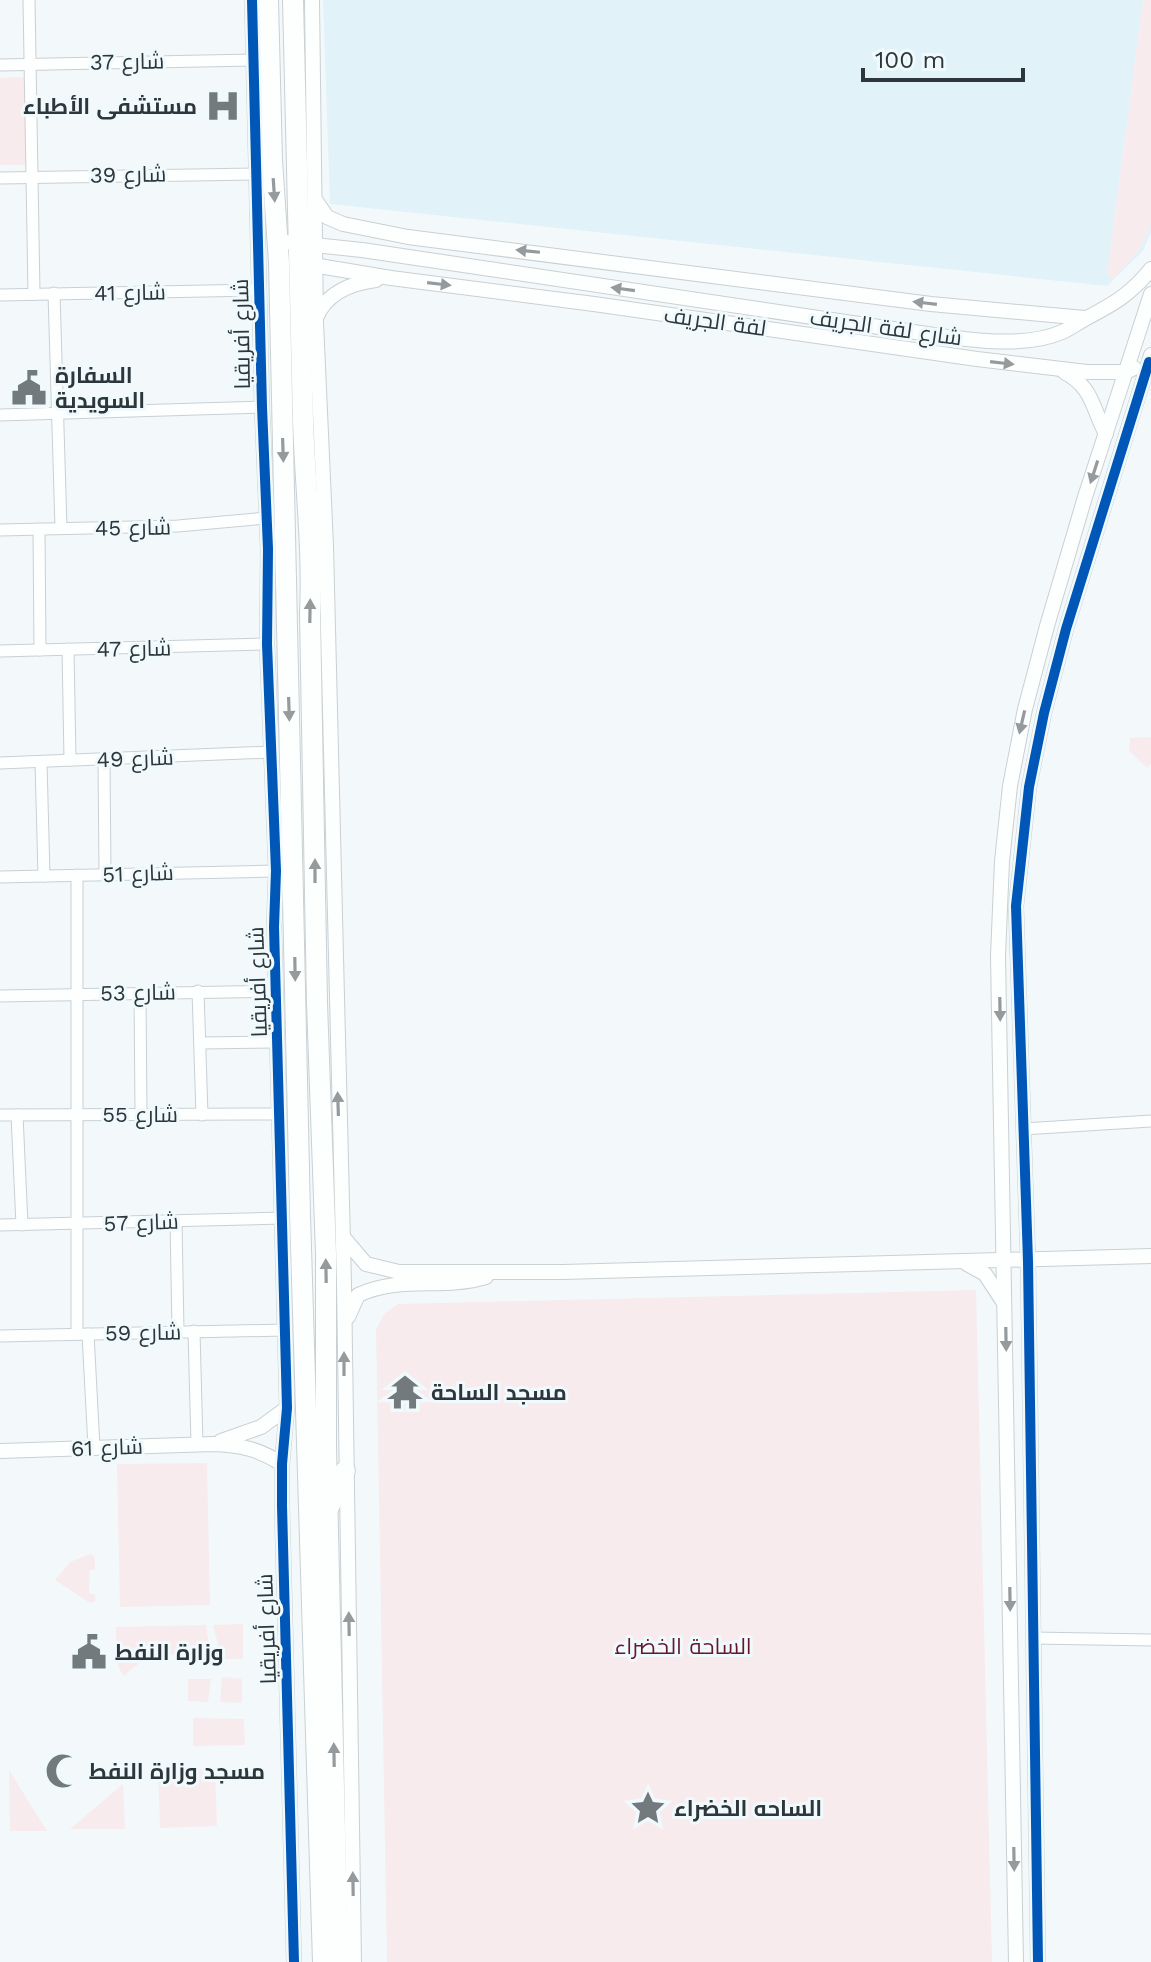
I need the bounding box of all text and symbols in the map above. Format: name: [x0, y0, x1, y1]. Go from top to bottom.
scale bar: [863, 32, 1023, 82]
text: 100 m: [875, 46, 945, 74]
street label: شارع 37: [90, 48, 164, 77]
hospital icon: مستشفی الأطباء: [204, 87, 242, 125]
place label: مستشفی الأطباء: [23, 94, 197, 120]
street label: شارع 39: [90, 161, 167, 190]
one-way arrow: [268, 178, 281, 203]
one-way arrow: [515, 244, 540, 257]
street label: شارع أفريقيا: [227, 278, 257, 390]
one-way arrow: [427, 278, 452, 291]
street label: شارع 41: [94, 279, 166, 308]
one-way arrow: [610, 282, 635, 295]
one-way arrow: [912, 296, 937, 309]
street label: لفة الجريف: [662, 302, 768, 341]
street label: شارع لفة الجريف: [808, 304, 963, 353]
one-way arrow: [990, 356, 1015, 369]
place label: السفارة السويدية: [55, 363, 145, 414]
public building icon: السفارة السويدية: [10, 369, 48, 407]
one-way arrow: [277, 438, 290, 463]
one-way arrow: [1087, 461, 1099, 485]
street label: شارع 45: [95, 514, 171, 543]
one-way arrow: [304, 598, 317, 623]
street label: شارع 47: [96, 635, 172, 664]
one-way arrow: [283, 697, 296, 722]
one-way arrow: [1015, 710, 1028, 735]
street label: شارع 49: [96, 745, 174, 774]
one-way arrow: [308, 858, 321, 883]
street label: شارع 51: [102, 860, 174, 889]
street label: شارع أفريقيا: [242, 926, 274, 1038]
one-way arrow: [289, 957, 302, 982]
street label: شارع 53: [100, 979, 176, 1008]
one-way arrow: [993, 997, 1006, 1022]
one-way arrow: [332, 1091, 345, 1116]
street label: شارع 55: [102, 1102, 178, 1129]
street label: شارع 57: [103, 1209, 179, 1238]
one-way arrow: [320, 1258, 332, 1283]
street label: شارع 59: [105, 1319, 182, 1348]
one-way arrow: [1000, 1327, 1012, 1352]
one-way arrow: [338, 1351, 350, 1376]
temple icon: مسجد الساحة: [386, 1373, 424, 1411]
place label: مسجد الساحة: [431, 1380, 567, 1405]
street label: شارع 61: [71, 1434, 144, 1463]
street label: شارع أفريقيا: [251, 1573, 283, 1685]
one-way arrow: [1004, 1587, 1016, 1612]
one-way arrow: [343, 1611, 355, 1636]
public building icon: وزارة النفط: [70, 1633, 108, 1671]
park label: الساحة الخضراء: [614, 1634, 752, 1659]
place label: وزارة النفط: [115, 1640, 224, 1666]
one-way arrow: [328, 1742, 340, 1767]
mosque icon: مسجد وزارة النفط: [44, 1752, 82, 1790]
place label: مسجد وزارة النفط: [89, 1759, 265, 1785]
place icon: الساحه الخضراء: [629, 1789, 667, 1827]
place label: الساحه الخضراء: [674, 1796, 822, 1822]
one-way arrow: [1008, 1847, 1020, 1872]
one-way arrow: [346, 1871, 359, 1896]

